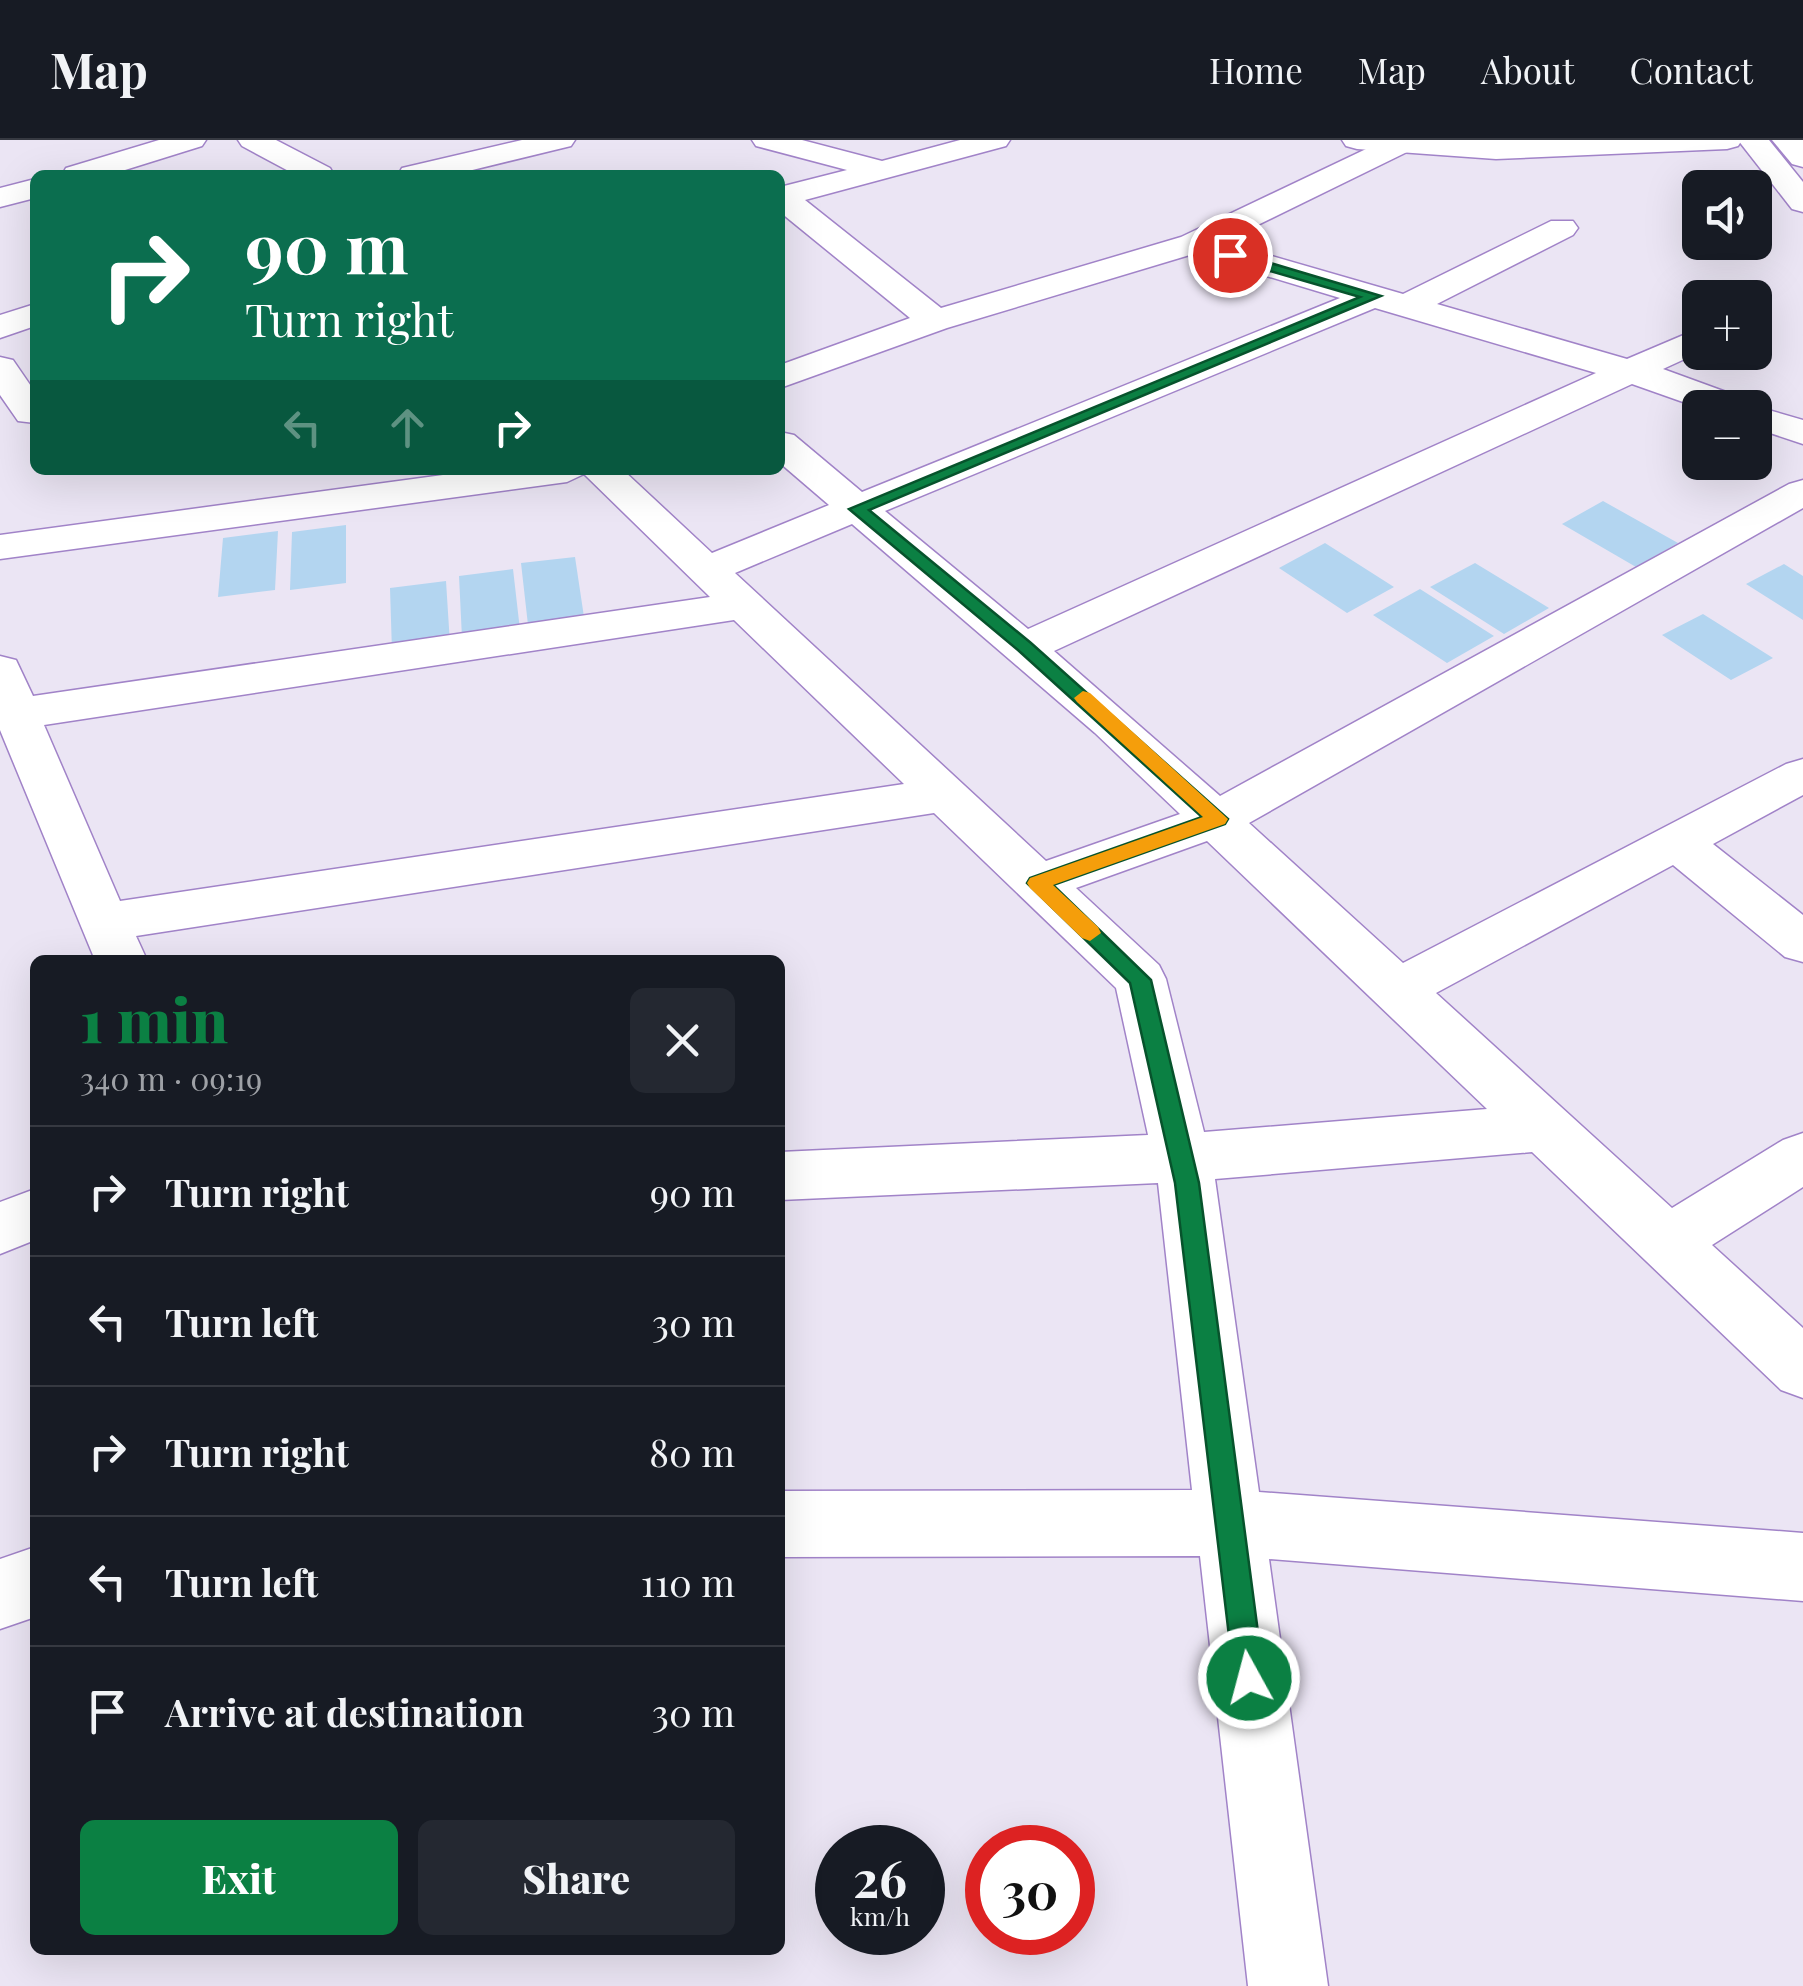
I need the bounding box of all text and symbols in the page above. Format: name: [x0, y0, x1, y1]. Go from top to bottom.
text: Map: [50, 37, 148, 101]
text: Home: [1209, 46, 1303, 93]
text: Map: [1358, 46, 1426, 93]
text: About: [1481, 46, 1575, 93]
text: Contact: [1630, 46, 1753, 93]
map controls: [1682, 170, 1772, 480]
button: sound: [1682, 170, 1772, 260]
text: 90 m: [245, 198, 409, 292]
icon: right: [80, 210, 210, 340]
pin: [1188, 213, 1273, 298]
icon: arrive: [1203, 228, 1258, 283]
button: +: [1682, 280, 1772, 370]
text: Turn right: [245, 288, 453, 348]
button: −: [1682, 390, 1772, 480]
icon: left: [275, 400, 330, 455]
icon: ahead: [380, 400, 435, 455]
icon: right: [485, 400, 540, 455]
text: 1 min: [80, 978, 228, 1058]
button: close: [630, 988, 735, 1093]
text: 340 m · 09:19: [80, 1056, 262, 1099]
icon: right: [80, 1164, 135, 1219]
text: Turn right: [165, 1166, 349, 1217]
text: 90 m: [650, 1166, 735, 1217]
icon: left: [80, 1294, 135, 1349]
text: Turn left: [165, 1296, 318, 1347]
text: 30 m: [652, 1296, 735, 1347]
icon: right: [80, 1424, 135, 1479]
text: Turn right: [165, 1426, 349, 1477]
text: 80 m: [649, 1426, 735, 1477]
icon: left: [80, 1554, 135, 1609]
text: Turn left: [165, 1556, 318, 1607]
text: 110 m: [641, 1556, 735, 1607]
position arrow: [1197, 1626, 1301, 1730]
icon: arrive: [80, 1684, 135, 1739]
text: Arrive at destination: [165, 1686, 524, 1737]
text: 30 m: [652, 1686, 735, 1737]
button: Exit: [80, 1820, 398, 1935]
button: Share: [418, 1820, 735, 1935]
speed limit sign: 30: [965, 1825, 1095, 1955]
text: 26: [853, 1844, 907, 1911]
text: km/h: [850, 1899, 910, 1932]

